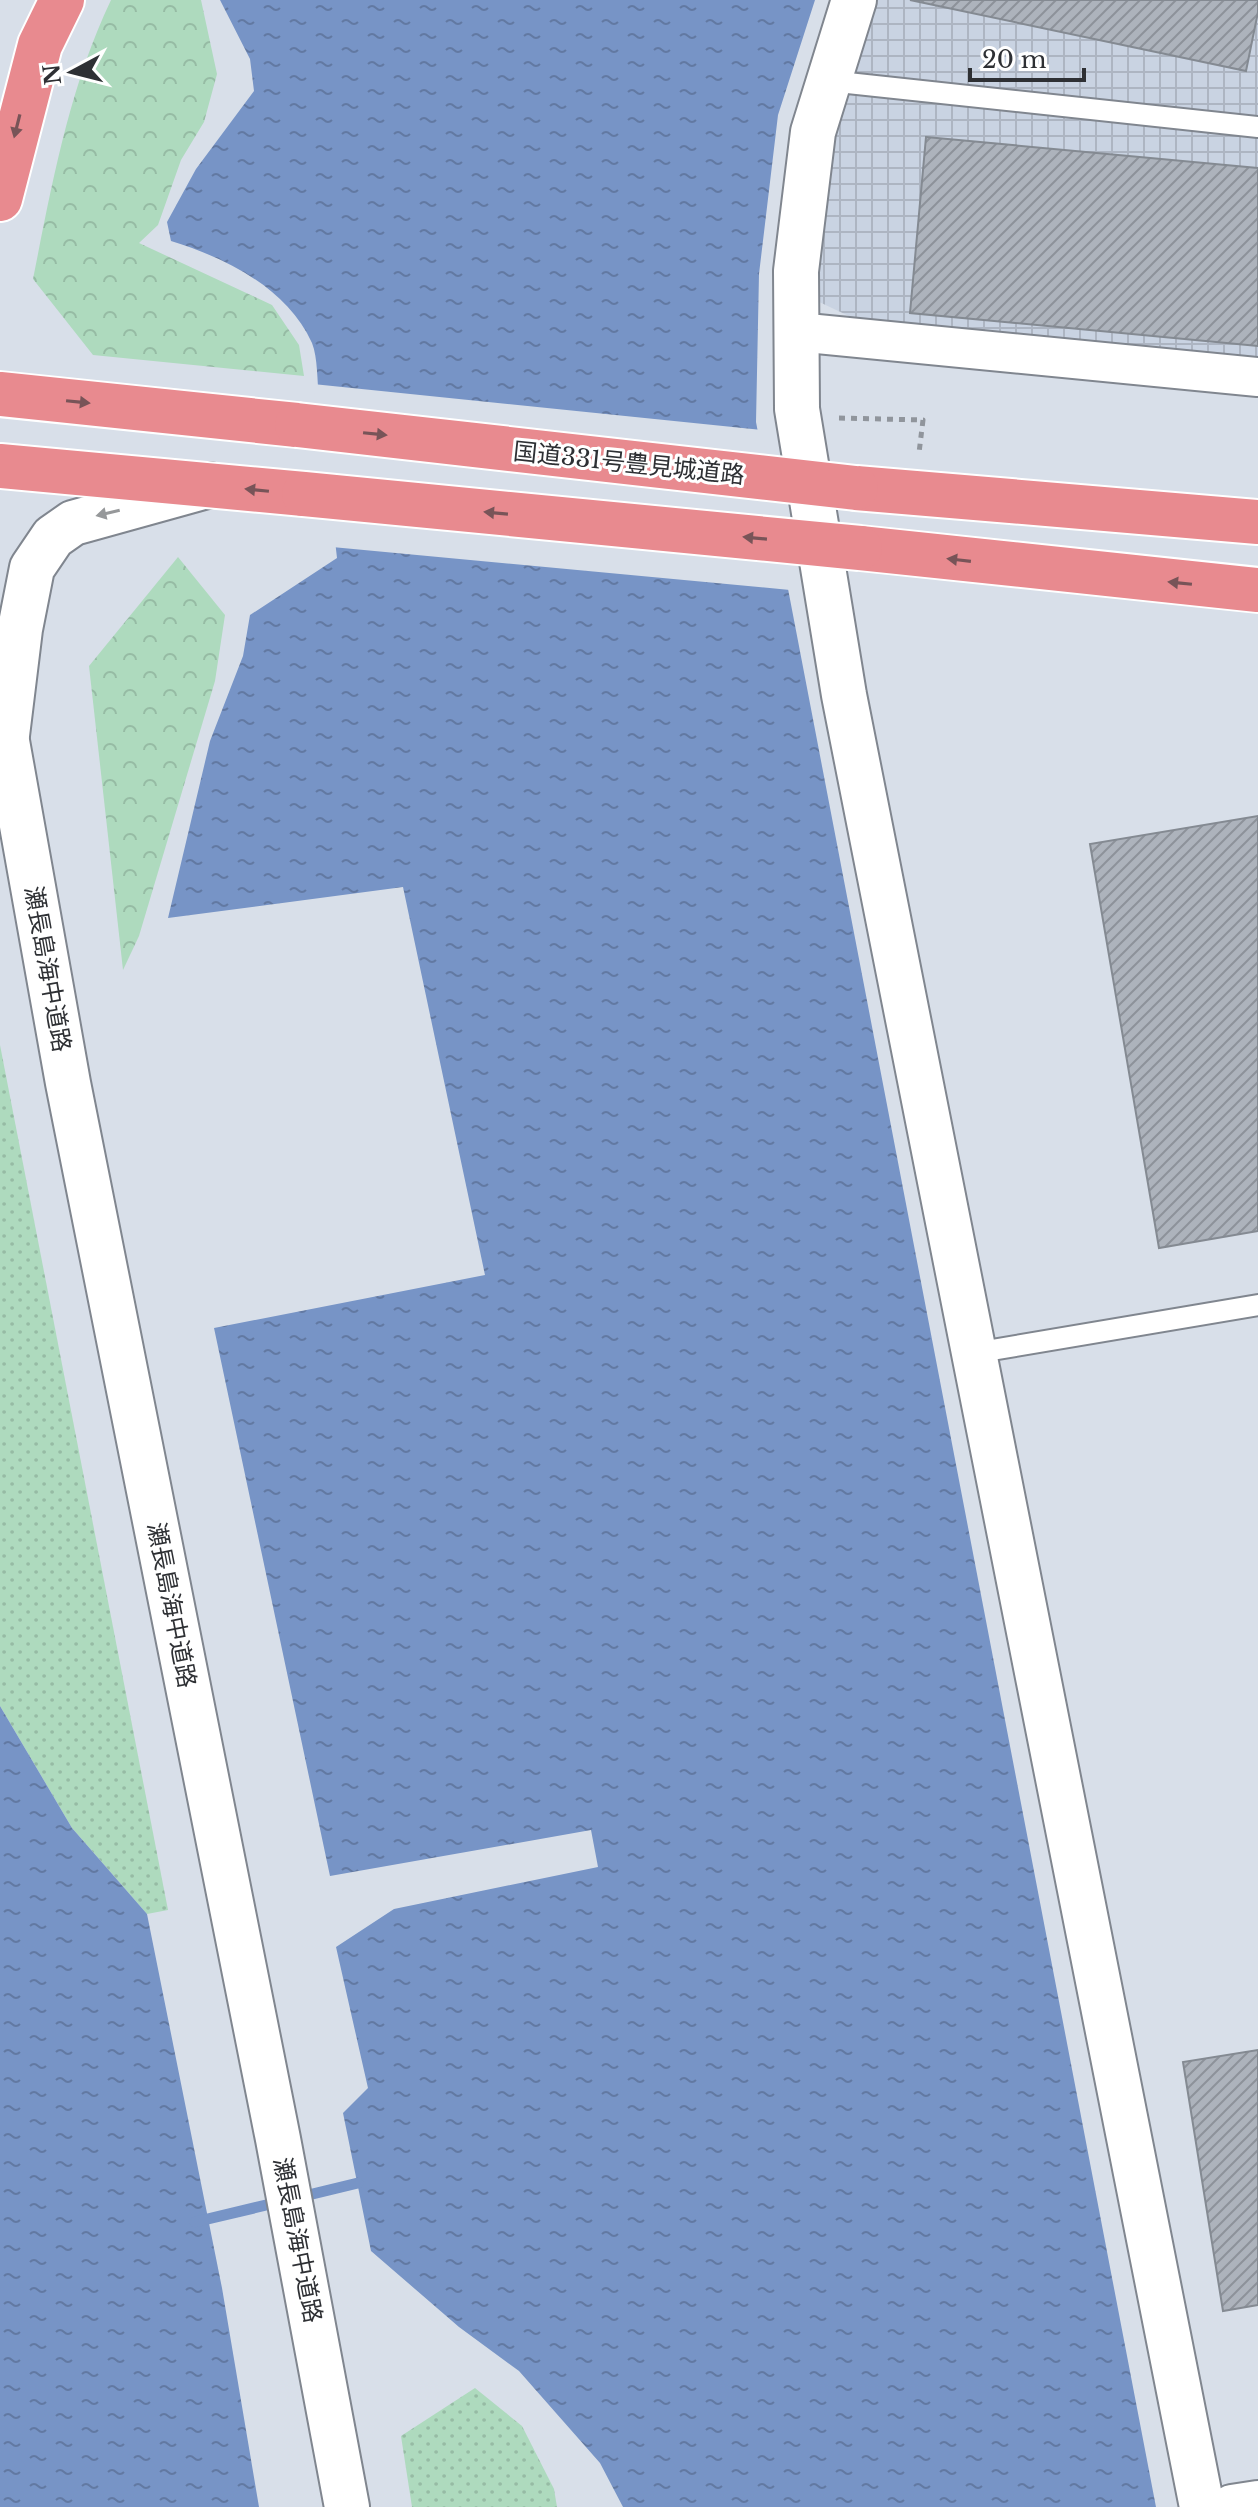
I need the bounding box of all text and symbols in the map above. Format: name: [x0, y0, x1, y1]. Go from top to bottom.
north arrow: [32, 32, 112, 112]
scale bar: [970, 32, 1084, 82]
text: 20 m: [982, 45, 1047, 74]
text: N: [38, 62, 67, 86]
one-way arrow: [11, 113, 23, 138]
one-way arrow: [66, 395, 91, 408]
one-way arrow: [363, 427, 388, 440]
street label: 国道331号豊見城道路: [512, 436, 746, 490]
one-way arrow: [244, 483, 269, 496]
one-way arrow: [483, 506, 508, 519]
one-way arrow: [95, 507, 120, 520]
one-way arrow: [742, 531, 767, 544]
one-way arrow: [946, 553, 971, 566]
one-way arrow: [1167, 577, 1192, 590]
street label: 瀬長島海中道路: [19, 884, 77, 1054]
street label: 瀬長島海中道路: [142, 1520, 202, 1690]
street label: 瀬長島海中道路: [268, 2155, 328, 2325]

